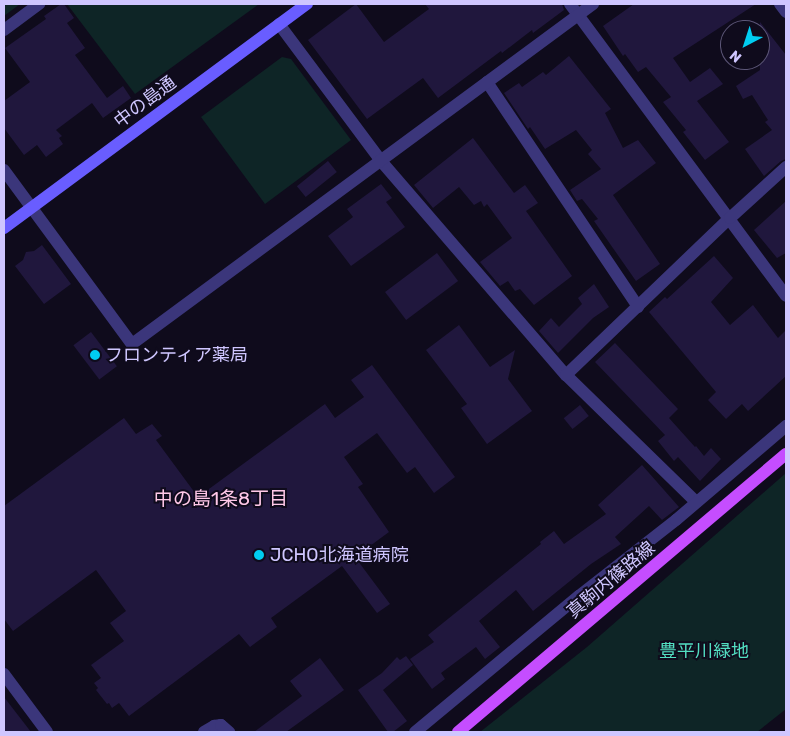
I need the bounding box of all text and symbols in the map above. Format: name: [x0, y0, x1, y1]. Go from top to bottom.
north arrow: [720, 20, 770, 70]
text: N: [726, 46, 745, 66]
street label: 中の島通: [110, 72, 180, 132]
place label: フロンティア薬局: [105, 344, 249, 366]
marker: フロンティア薬局: [89, 349, 101, 361]
district label: 中の島1条8丁目: [154, 488, 288, 510]
street label: 真駒内篠路線: [563, 537, 659, 623]
place label: JCHO北海道病院: [270, 544, 408, 566]
marker: JCHO北海道病院: [252, 548, 266, 562]
park label: 豊平川緑地: [659, 640, 749, 662]

